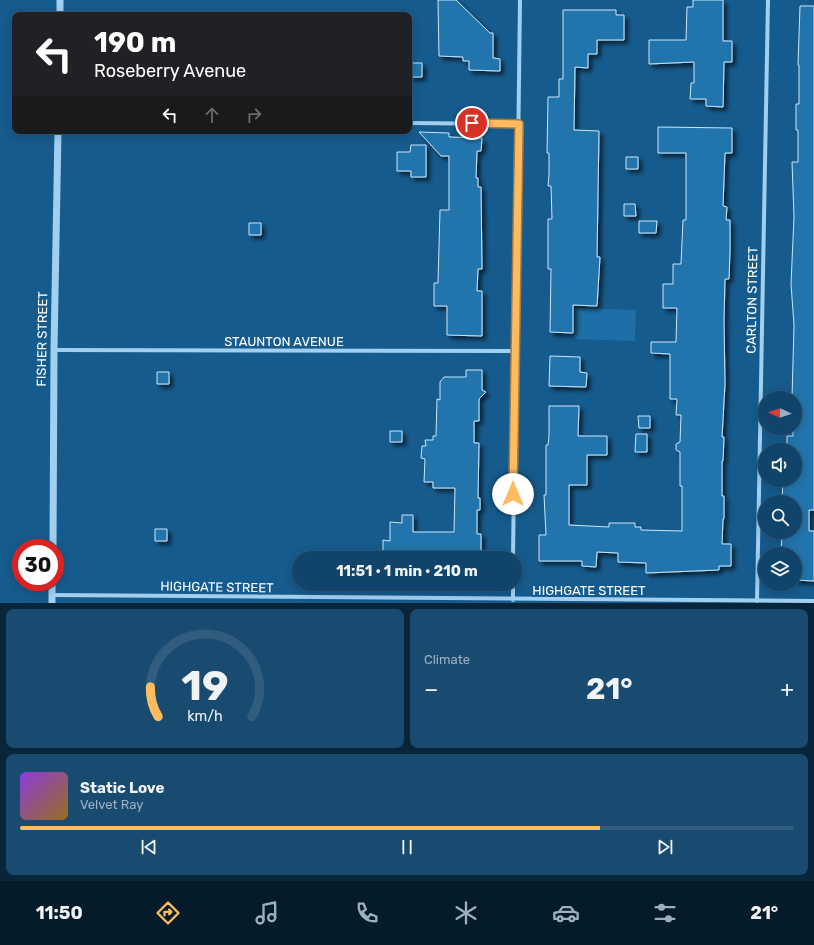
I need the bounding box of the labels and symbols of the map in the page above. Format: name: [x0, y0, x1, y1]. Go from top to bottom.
pin: [455, 106, 489, 140]
street label: CARLTON STREET: [744, 246, 760, 354]
street label: FISHER STREET: [34, 291, 50, 387]
street label: STAUNTON AVENUE: [224, 334, 344, 349]
north arrow: [758, 391, 802, 435]
position arrow: [492, 473, 534, 515]
speed limit sign: 30: [12, 539, 64, 591]
street label: HIGHGATE STREET: [160, 579, 274, 595]
street label: HIGHGATE STREET: [532, 583, 646, 598]

